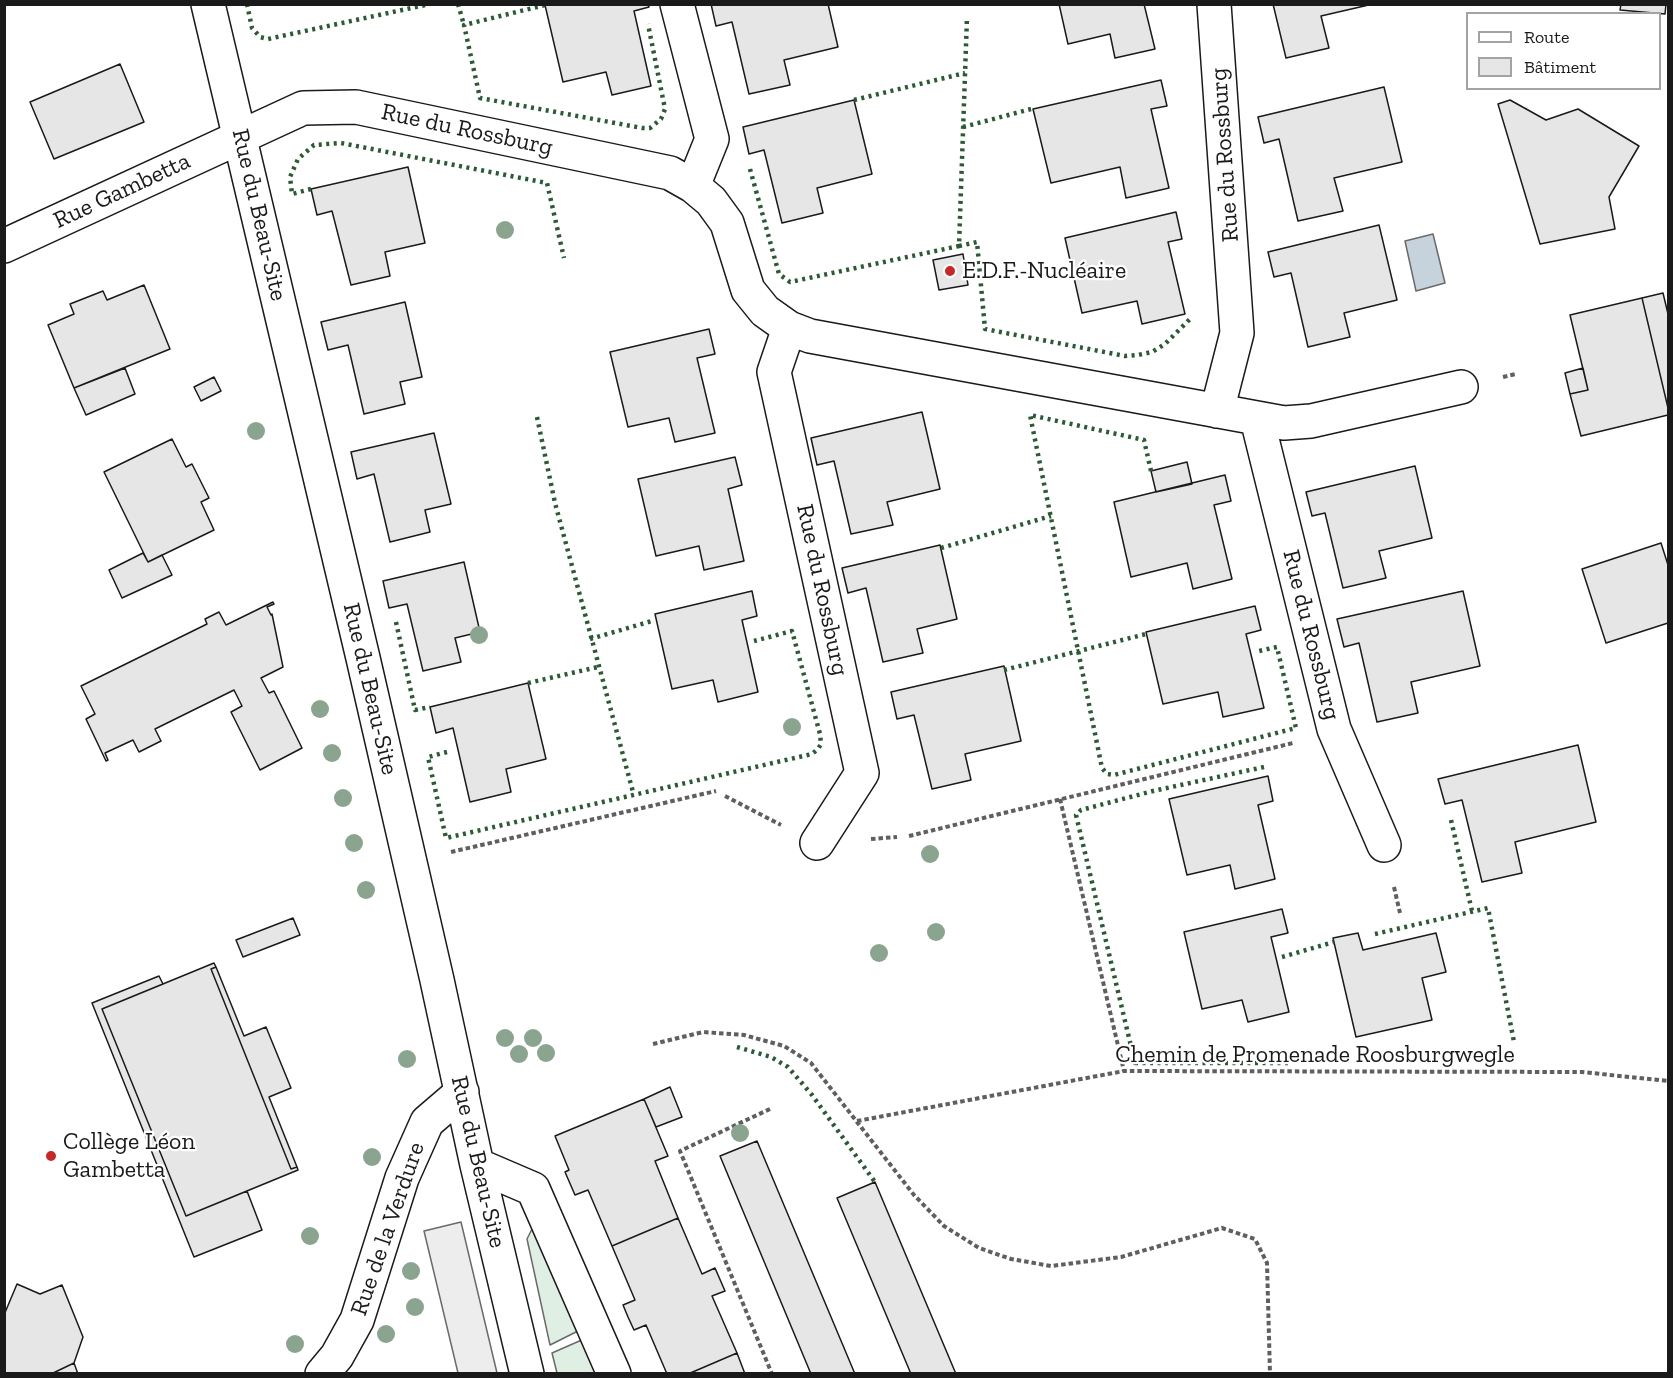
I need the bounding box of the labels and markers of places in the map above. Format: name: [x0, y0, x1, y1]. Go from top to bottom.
place label: E.D.F.-Nucléaire: [962, 257, 1126, 285]
marker: E.D.F.-Nucléaire: [943, 264, 957, 278]
place label: Collège Léon Gambetta: [63, 1128, 195, 1184]
marker: Collège Léon Gambetta: [44, 1149, 58, 1163]

